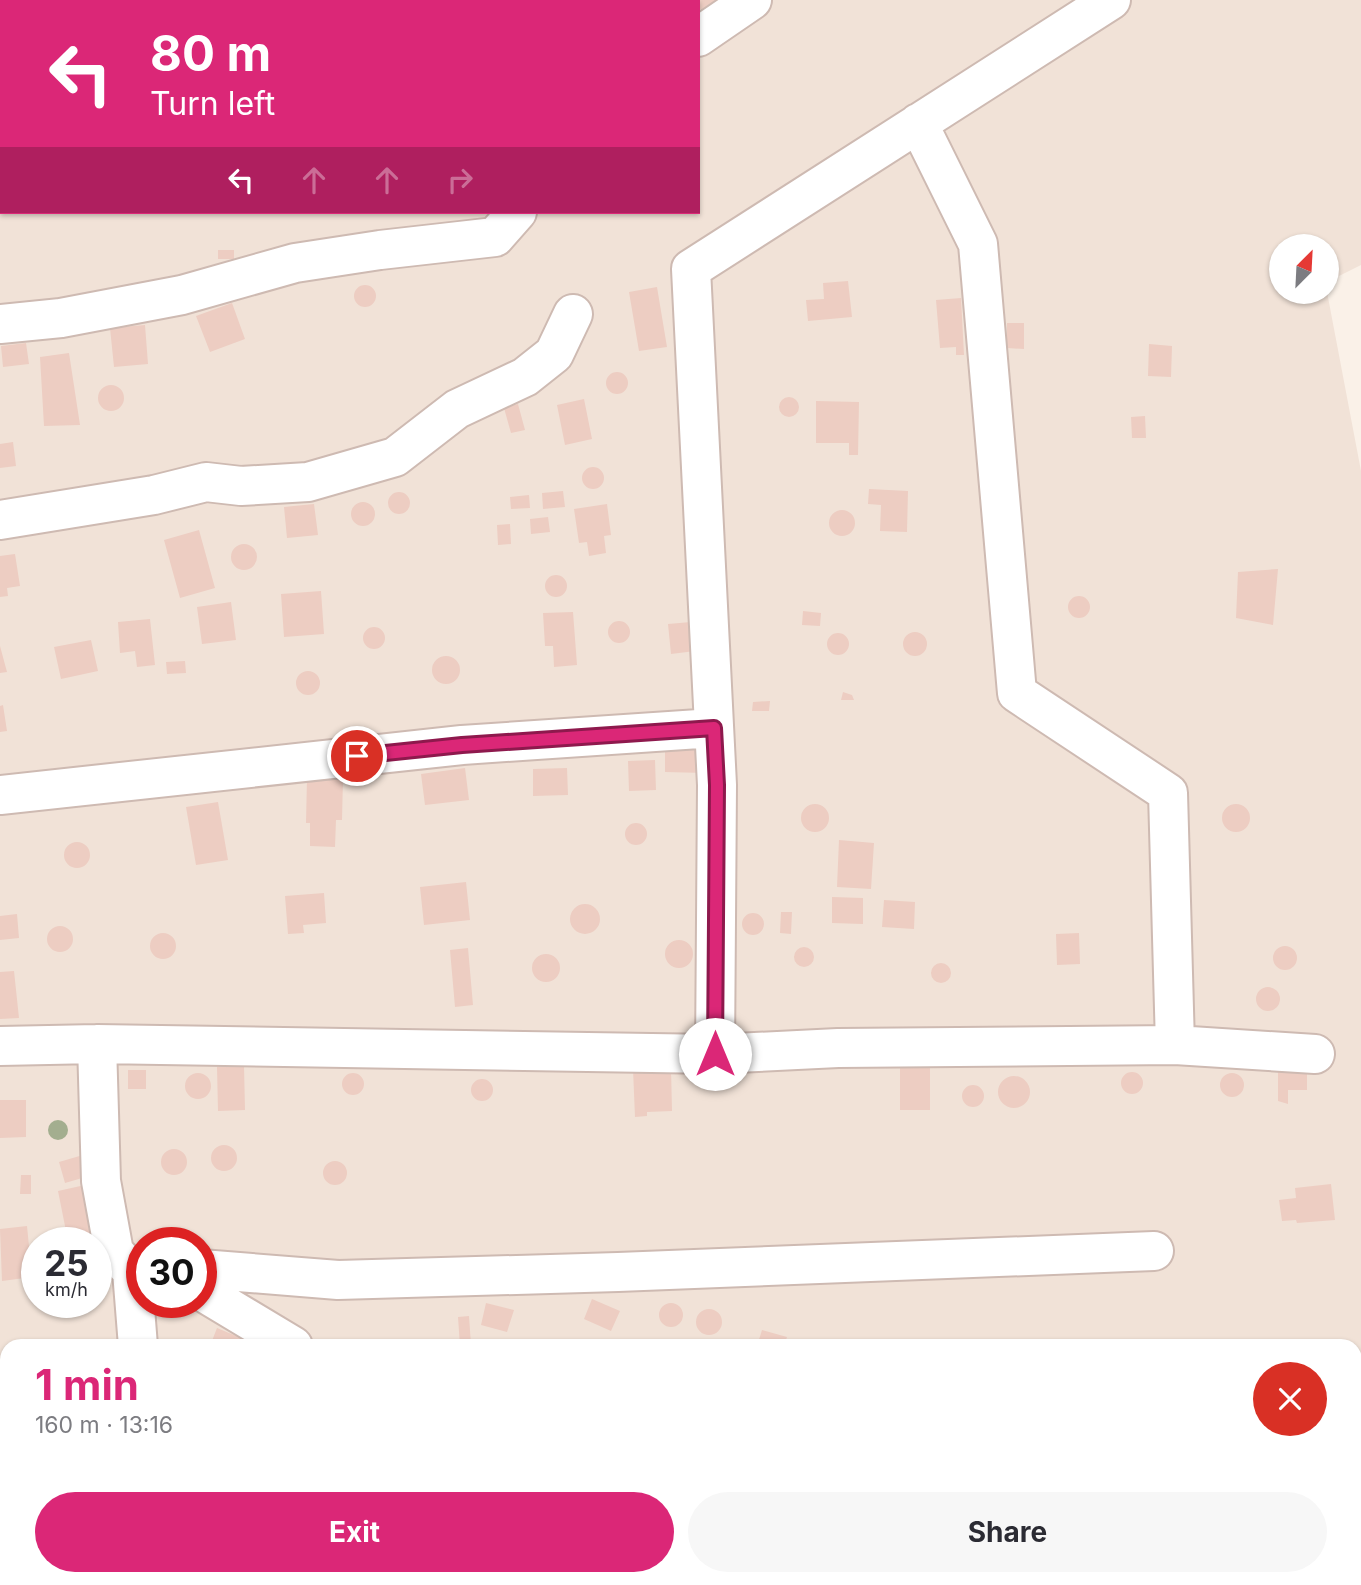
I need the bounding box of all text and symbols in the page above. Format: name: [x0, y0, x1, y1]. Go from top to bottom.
text: 80 m: [150, 24, 271, 83]
icon: left: [35, 28, 126, 119]
text: Turn left: [150, 84, 275, 123]
icon: left: [222, 161, 260, 199]
icon: ahead: [295, 161, 333, 199]
icon: ahead: [368, 161, 406, 199]
icon: right: [441, 161, 479, 199]
north arrow: [1269, 234, 1339, 304]
map controls: [1269, 234, 1339, 304]
pin: [327, 726, 387, 786]
icon: arrive: [338, 737, 376, 775]
position arrow: [678, 1017, 752, 1091]
speed limit sign: 30: [126, 1227, 217, 1318]
text: 25: [44, 1242, 89, 1284]
text: km/h: [45, 1279, 88, 1300]
text: 1 min: [35, 1359, 139, 1410]
button: close: [1253, 1362, 1327, 1436]
text: 160 m · 13:16: [35, 1411, 173, 1439]
button: Exit: [35, 1492, 674, 1572]
button: Share: [688, 1492, 1327, 1572]

